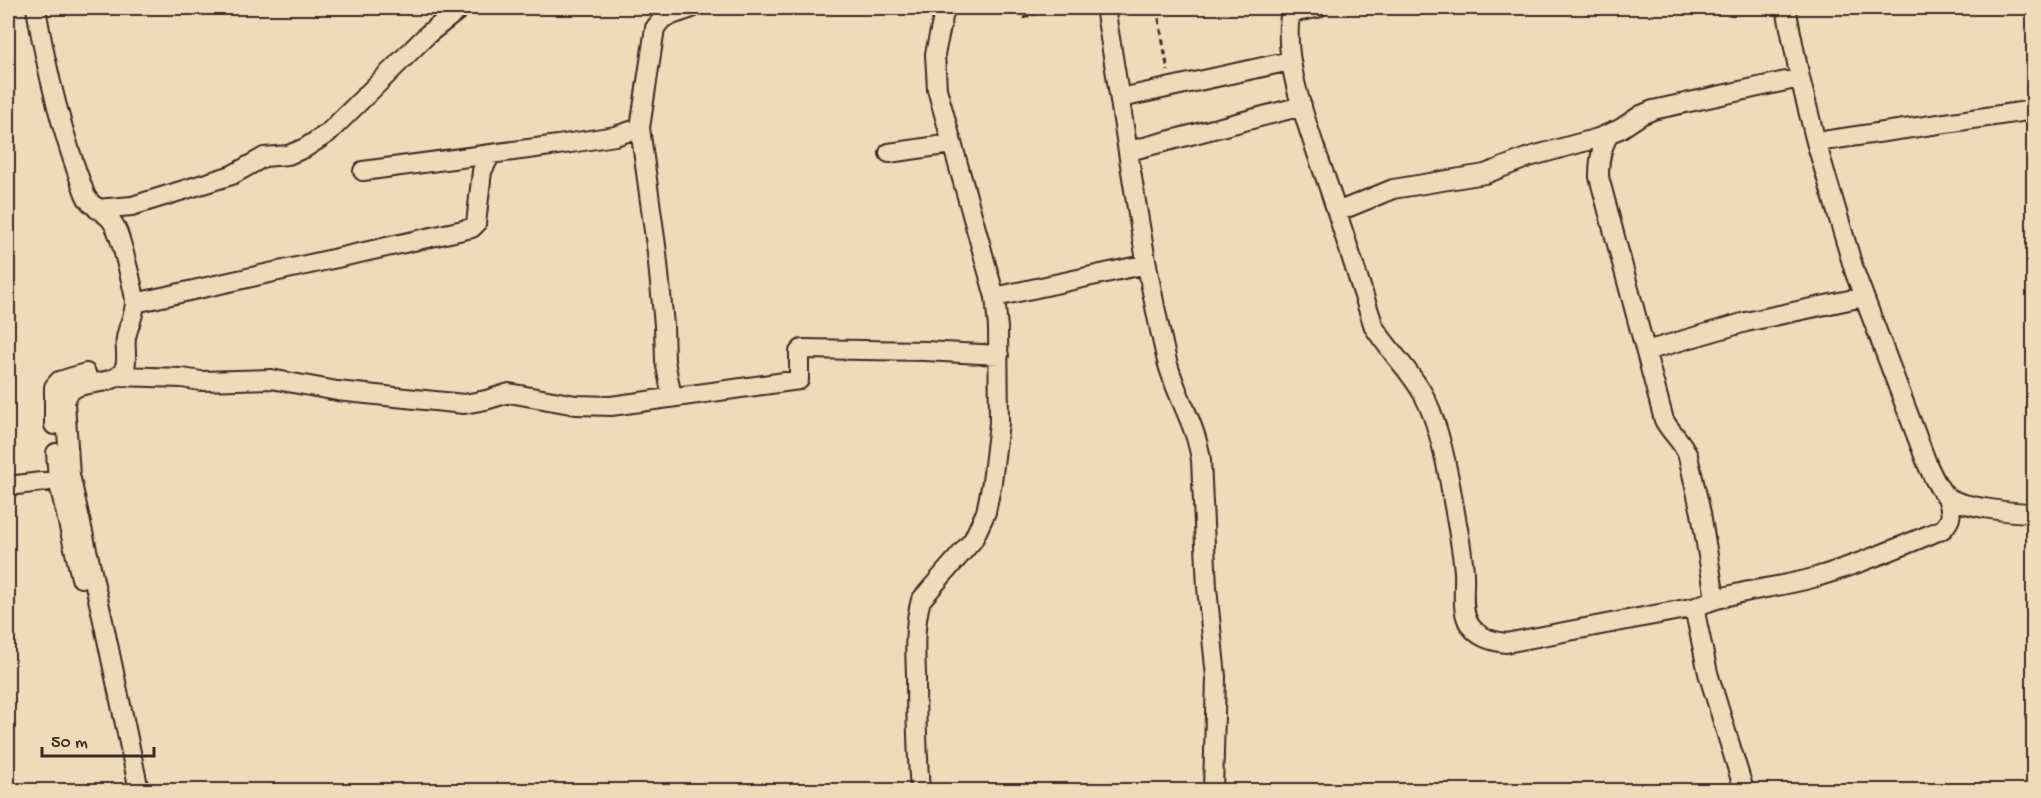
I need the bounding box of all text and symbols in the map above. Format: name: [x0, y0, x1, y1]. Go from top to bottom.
scale bar: [42, 720, 154, 758]
text: 50 m: [51, 733, 88, 754]

